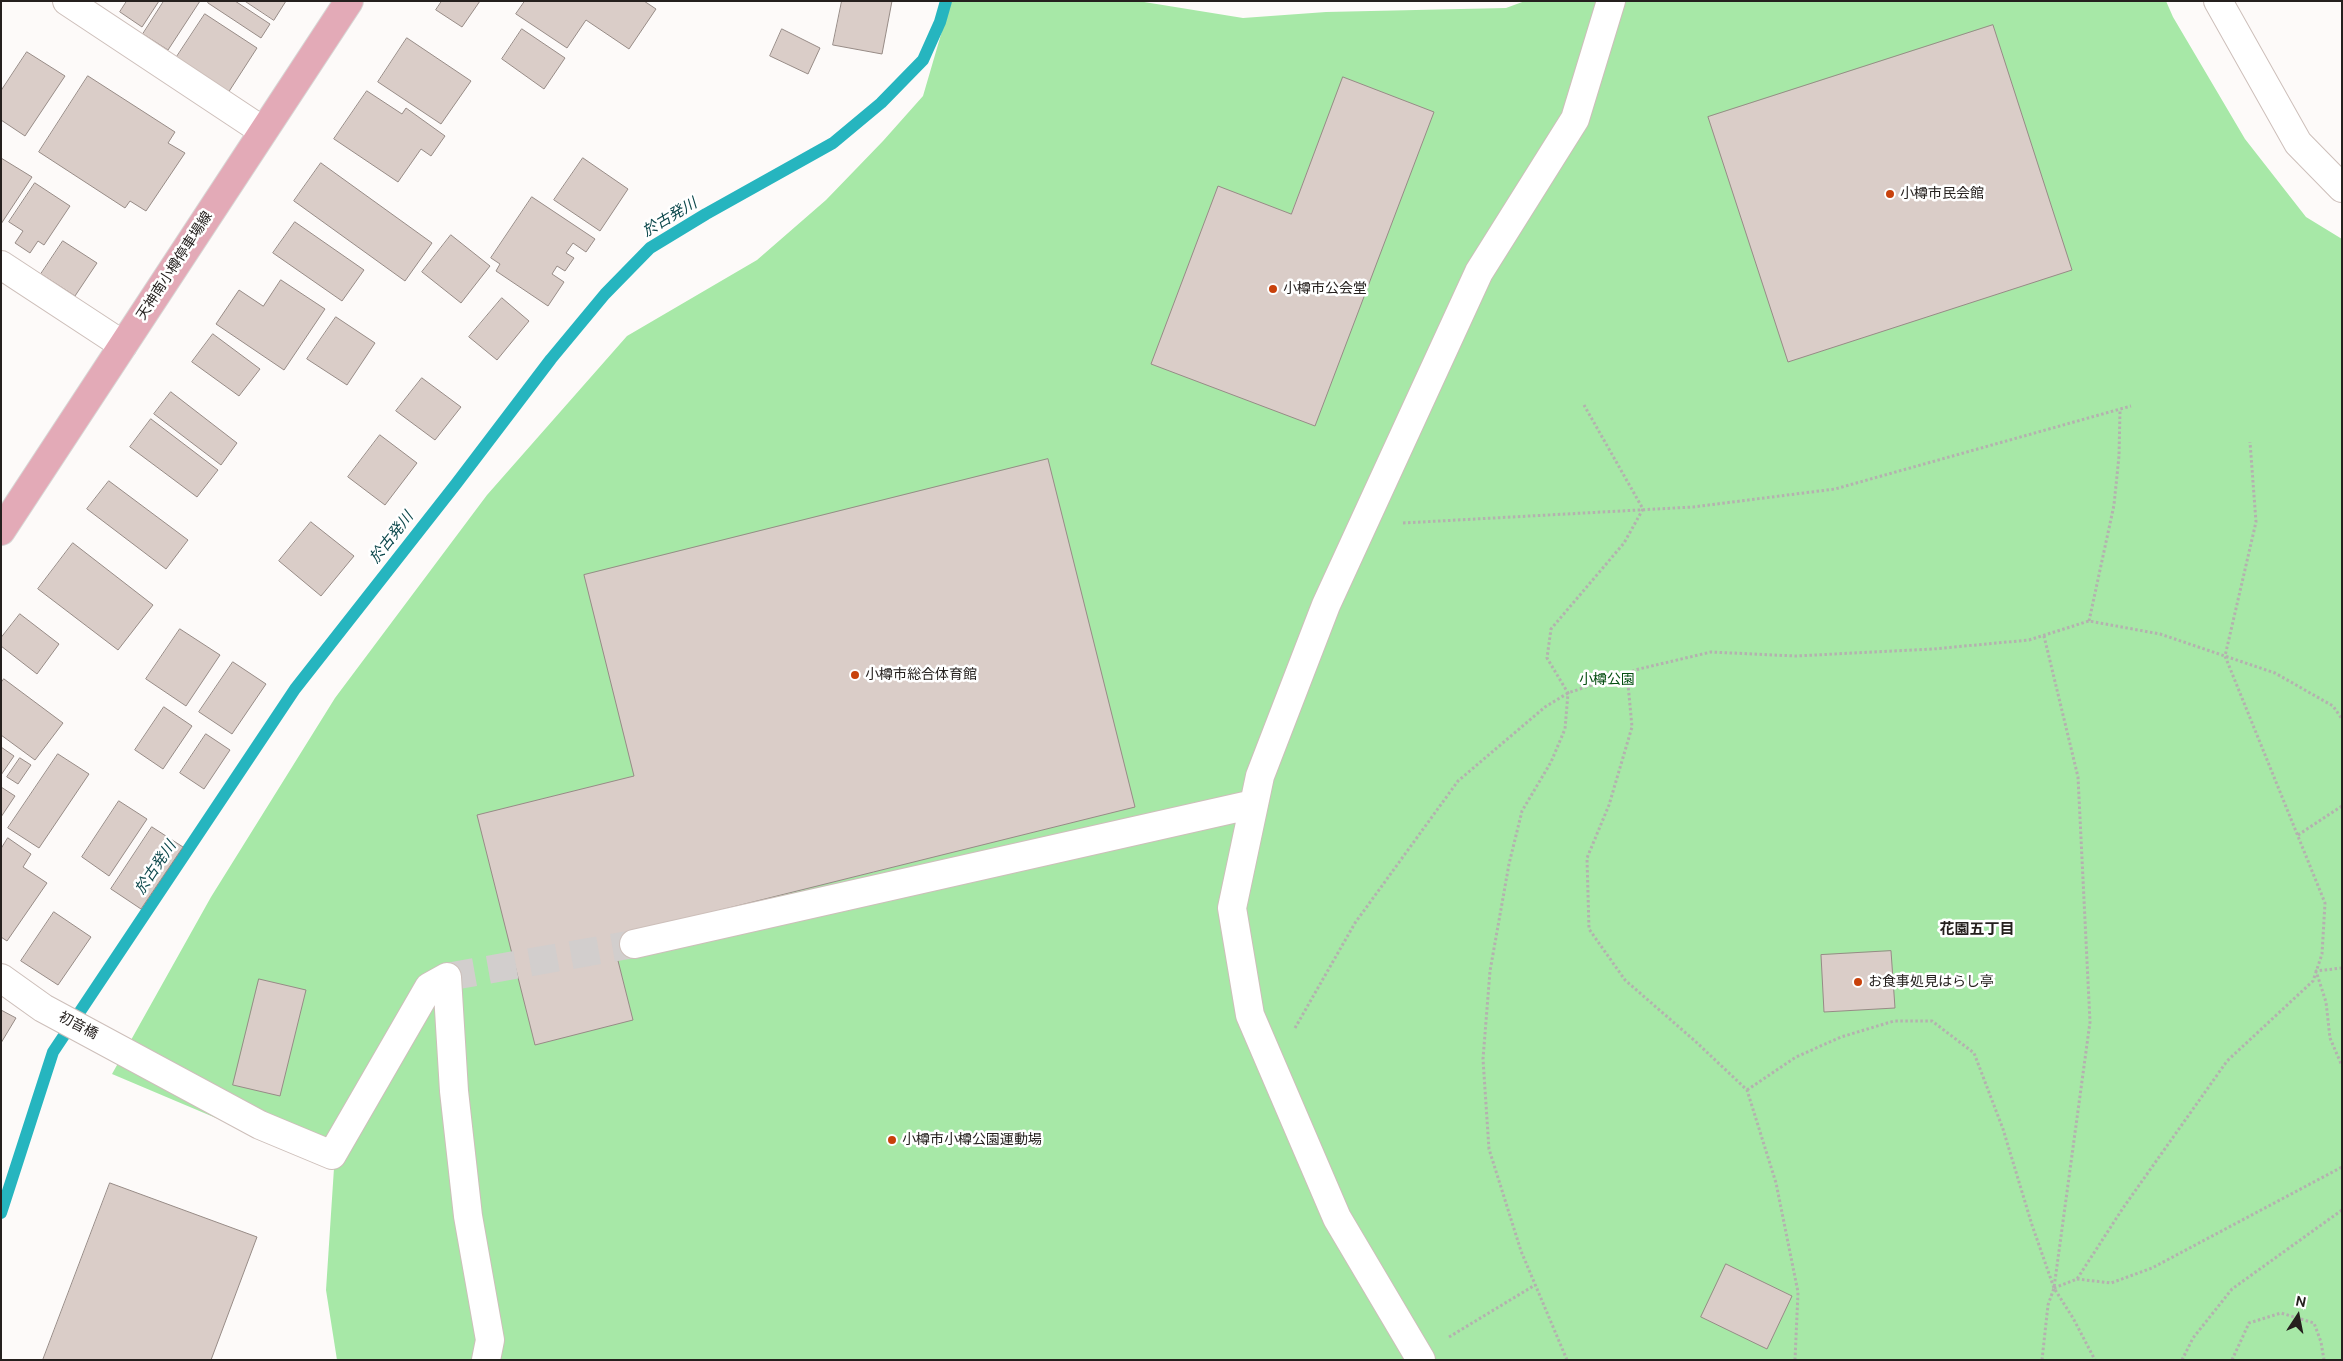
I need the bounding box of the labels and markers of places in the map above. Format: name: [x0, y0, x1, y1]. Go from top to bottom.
place label: 小樽市民会館: [1900, 186, 1984, 202]
marker: 小樽市民会館: [1884, 188, 1896, 200]
place label: 小樽市公会堂: [1283, 281, 1367, 297]
marker: 小樽市公会堂: [1267, 283, 1279, 295]
place label: 小樽市総合体育館: [865, 667, 977, 683]
marker: 小樽市総合体育館: [849, 669, 861, 681]
place label: お食事処見はらし亭: [1868, 974, 1994, 990]
marker: お食事処見はらし亭: [1852, 976, 1864, 988]
place label: 小樽市小樽公園運動場: [902, 1132, 1042, 1148]
marker: 小樽市小樽公園運動場: [886, 1134, 898, 1146]

